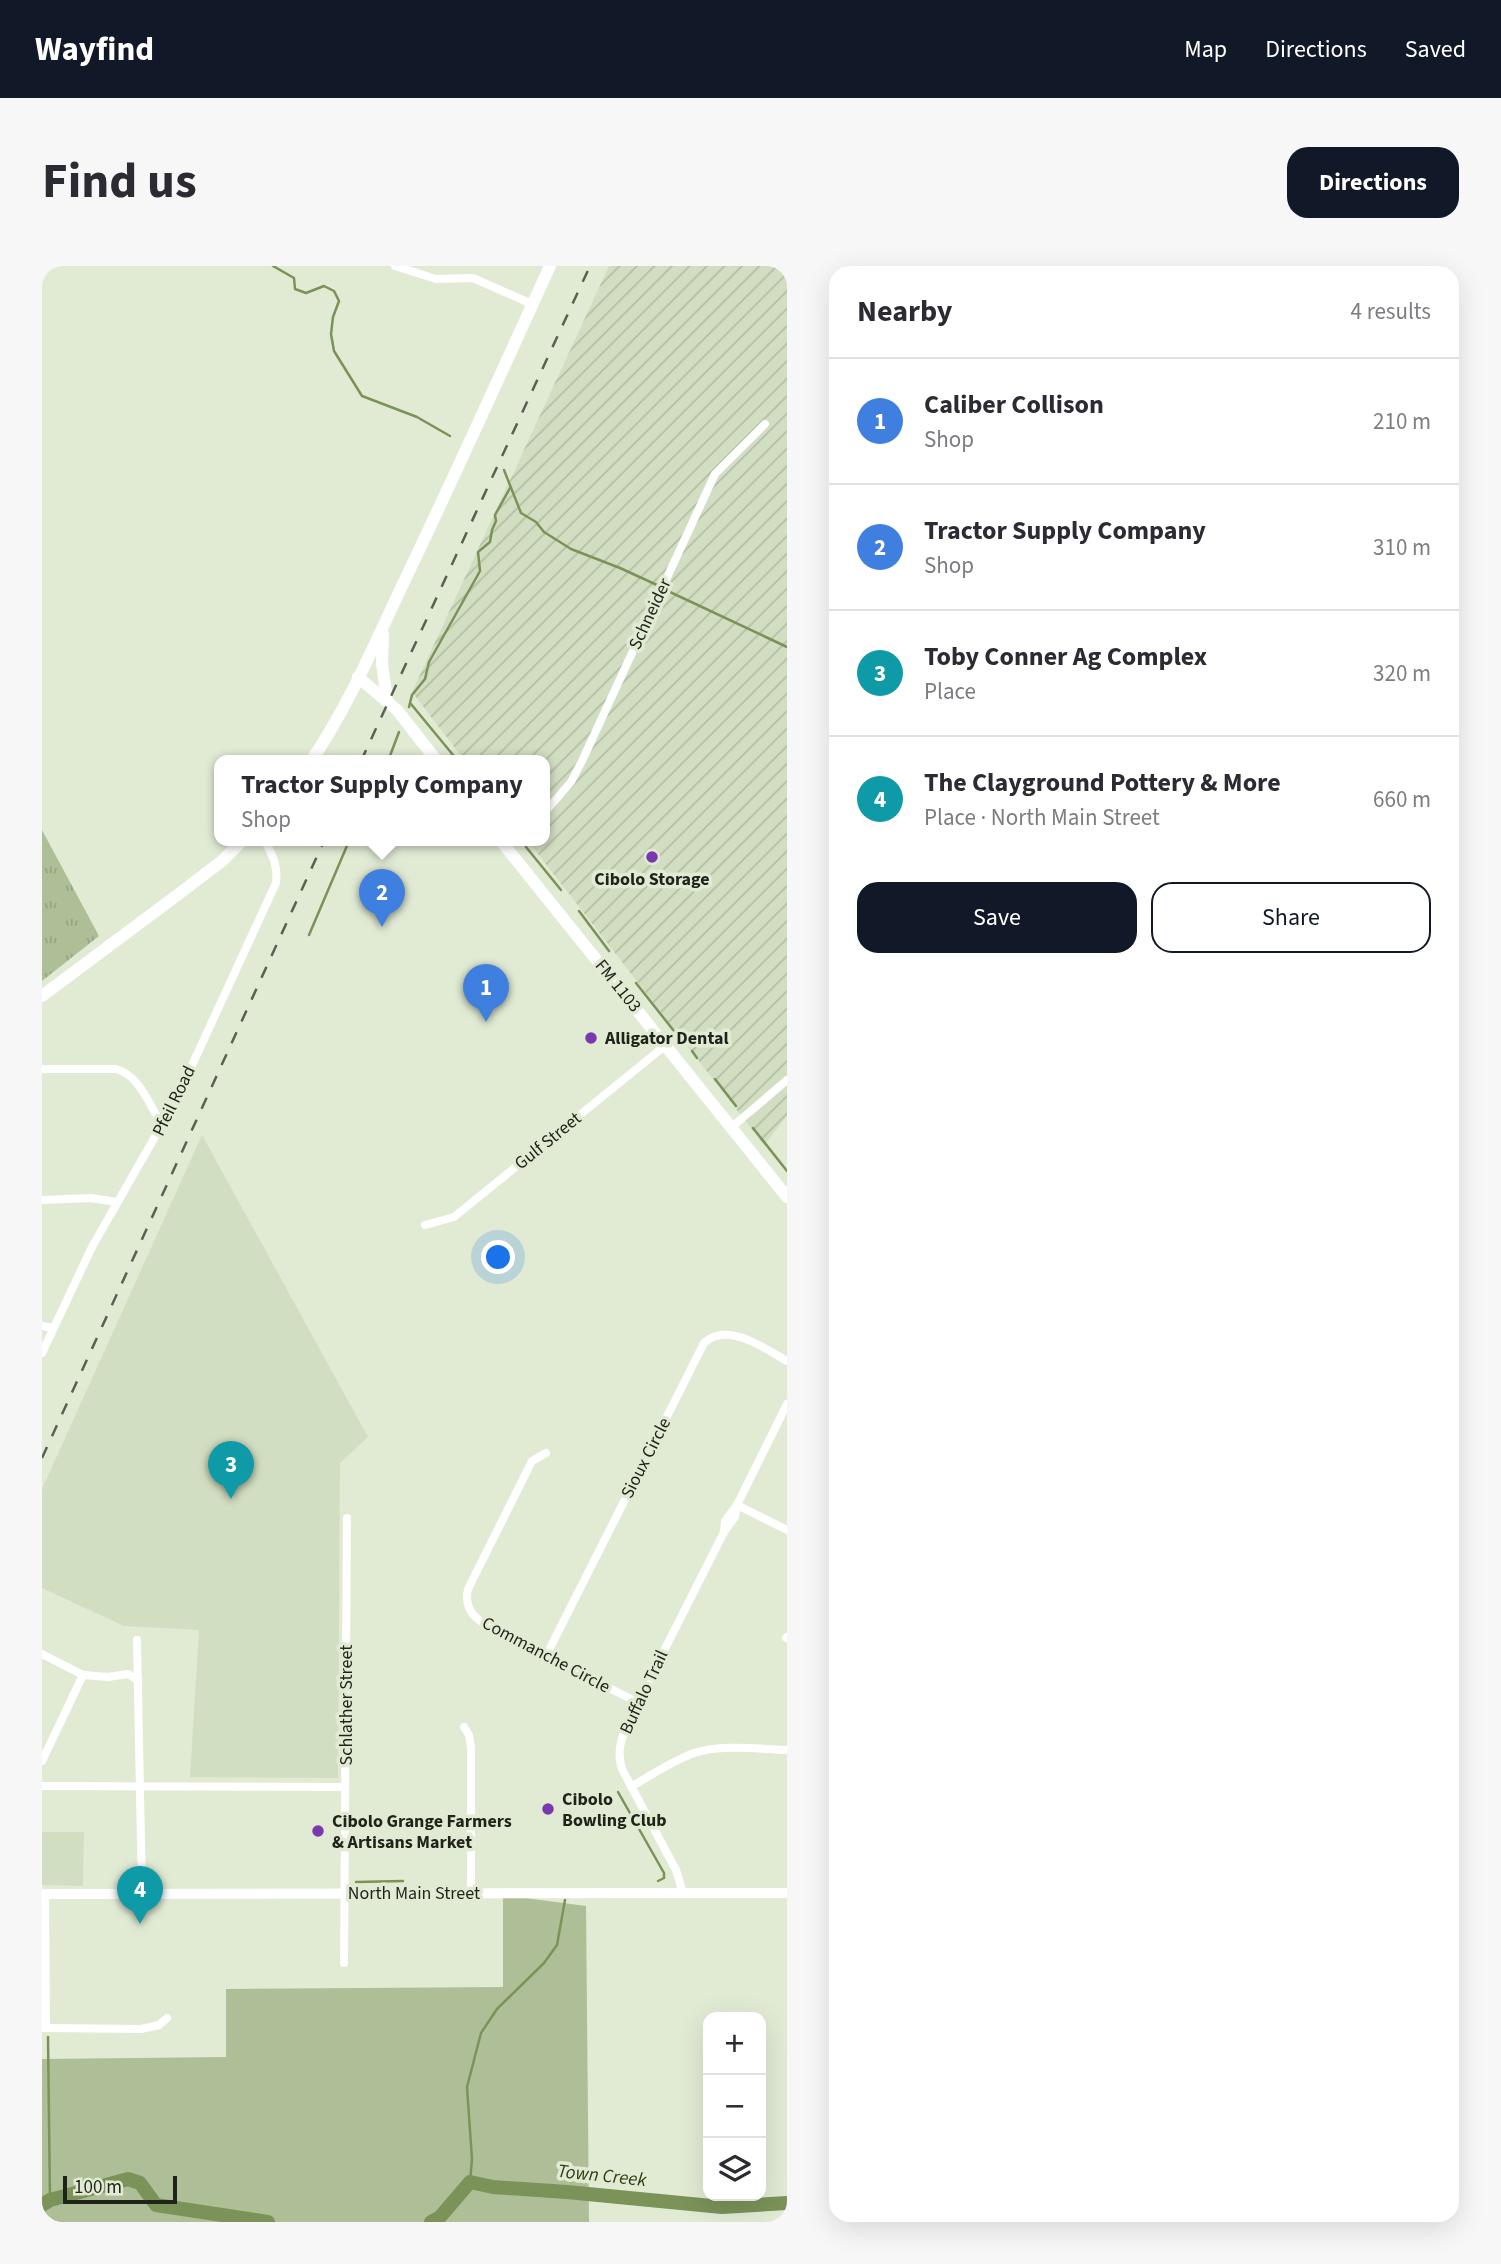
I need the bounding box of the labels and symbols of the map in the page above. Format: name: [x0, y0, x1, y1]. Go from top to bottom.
street label: Schneider: [623, 574, 678, 654]
marker: Cibolo Storage: [644, 849, 660, 865]
place label: Cibolo Storage: [594, 867, 710, 892]
pin: 2: [359, 869, 405, 927]
street label: FM 1103: [589, 954, 647, 1018]
pin: 1: [463, 964, 509, 1022]
place label: Alligator Dental: [604, 1026, 729, 1051]
marker: Alligator Dental: [583, 1030, 599, 1046]
street label: Pfeil Road: [146, 1062, 202, 1140]
street label: Gulf Street: [509, 1106, 587, 1176]
your location: [481, 1240, 515, 1274]
street label: Sioux Circle: [615, 1413, 677, 1503]
pin: 3: [208, 1441, 254, 1499]
street label: Commanche Circle: [478, 1611, 615, 1699]
street label: Schlather Street: [334, 1645, 359, 1765]
street label: Buffalo Trail: [614, 1646, 674, 1738]
place label: Cibolo Bowling Club: [562, 1787, 667, 1833]
marker: Cibolo Bowling Club: [540, 1801, 556, 1817]
place label: Cibolo Grange Farmers & Artisans Market: [332, 1809, 512, 1855]
marker: Cibolo Grange Farmers & Artisans Market: [310, 1823, 326, 1839]
pin: 4: [117, 1866, 163, 1924]
street label: North Main Street: [348, 1881, 480, 1906]
water label: Town Creek: [556, 2158, 649, 2194]
scale bar: [63, 2173, 177, 2205]

